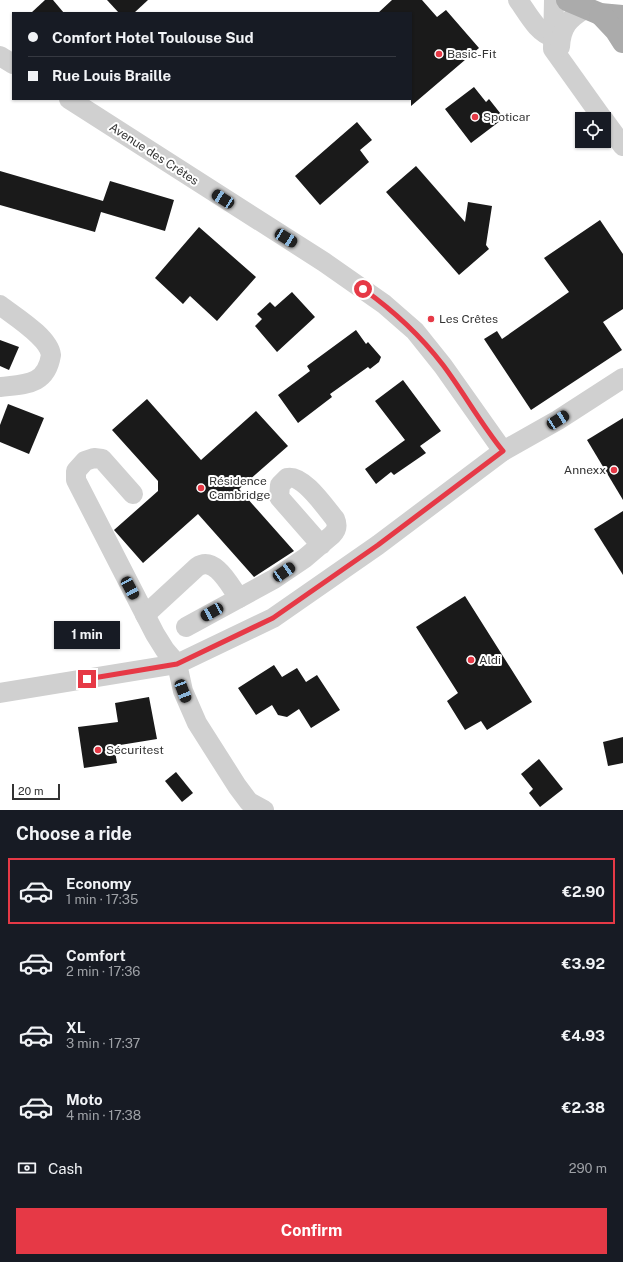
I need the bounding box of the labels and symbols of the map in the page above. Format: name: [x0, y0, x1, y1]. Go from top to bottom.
place label: Basic-Fit: [447, 47, 497, 61]
marker: Basic-Fit: [434, 49, 444, 59]
place label: Spoticar: [483, 110, 530, 124]
marker: Spoticar: [470, 112, 480, 122]
street label: Avenue des Crêtes: [107, 120, 201, 188]
car: [210, 187, 236, 211]
car: [273, 227, 299, 249]
route start: [354, 280, 372, 298]
place label: Les Crêtes: [439, 312, 498, 326]
marker: Les Crêtes: [426, 314, 436, 324]
car: [545, 408, 571, 432]
place label: Annexx: [564, 463, 606, 477]
marker: Annexx: [609, 465, 619, 475]
place label: Résidence Cambridge: [209, 474, 270, 502]
marker: Résidence Cambridge: [196, 483, 206, 493]
car: [271, 560, 297, 584]
car: [119, 575, 141, 601]
car: [199, 601, 225, 623]
callout: 1 min: [54, 621, 120, 649]
place label: Aldi: [479, 653, 501, 667]
marker: Aldi: [466, 655, 476, 665]
route end: [78, 670, 96, 688]
car: [173, 678, 193, 704]
place label: Sécuritest: [106, 743, 164, 757]
marker: Sécuritest: [93, 745, 103, 755]
scale bar: [12, 782, 60, 801]

